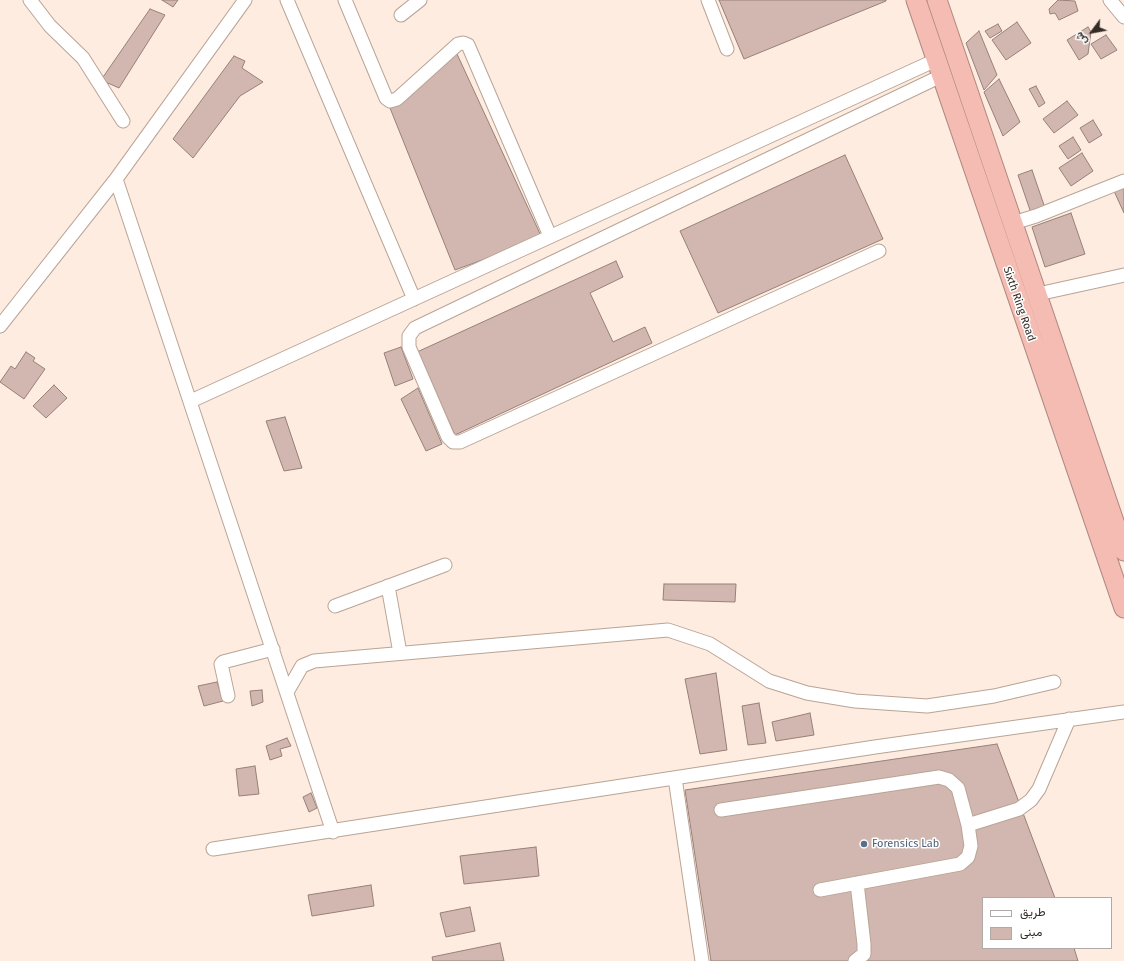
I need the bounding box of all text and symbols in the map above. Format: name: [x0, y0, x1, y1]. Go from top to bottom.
north arrow: [1072, 12, 1112, 52]
text: ش: [1072, 30, 1090, 48]
street label: Sixth Ring Road: [1000, 265, 1038, 343]
place label: Forensics Lab: [872, 837, 939, 851]
marker: Forensics Lab: [859, 839, 869, 849]
legend: [982, 897, 1112, 949]
text: طريق: [1020, 905, 1045, 919]
text: مبنى: [1020, 925, 1042, 939]

